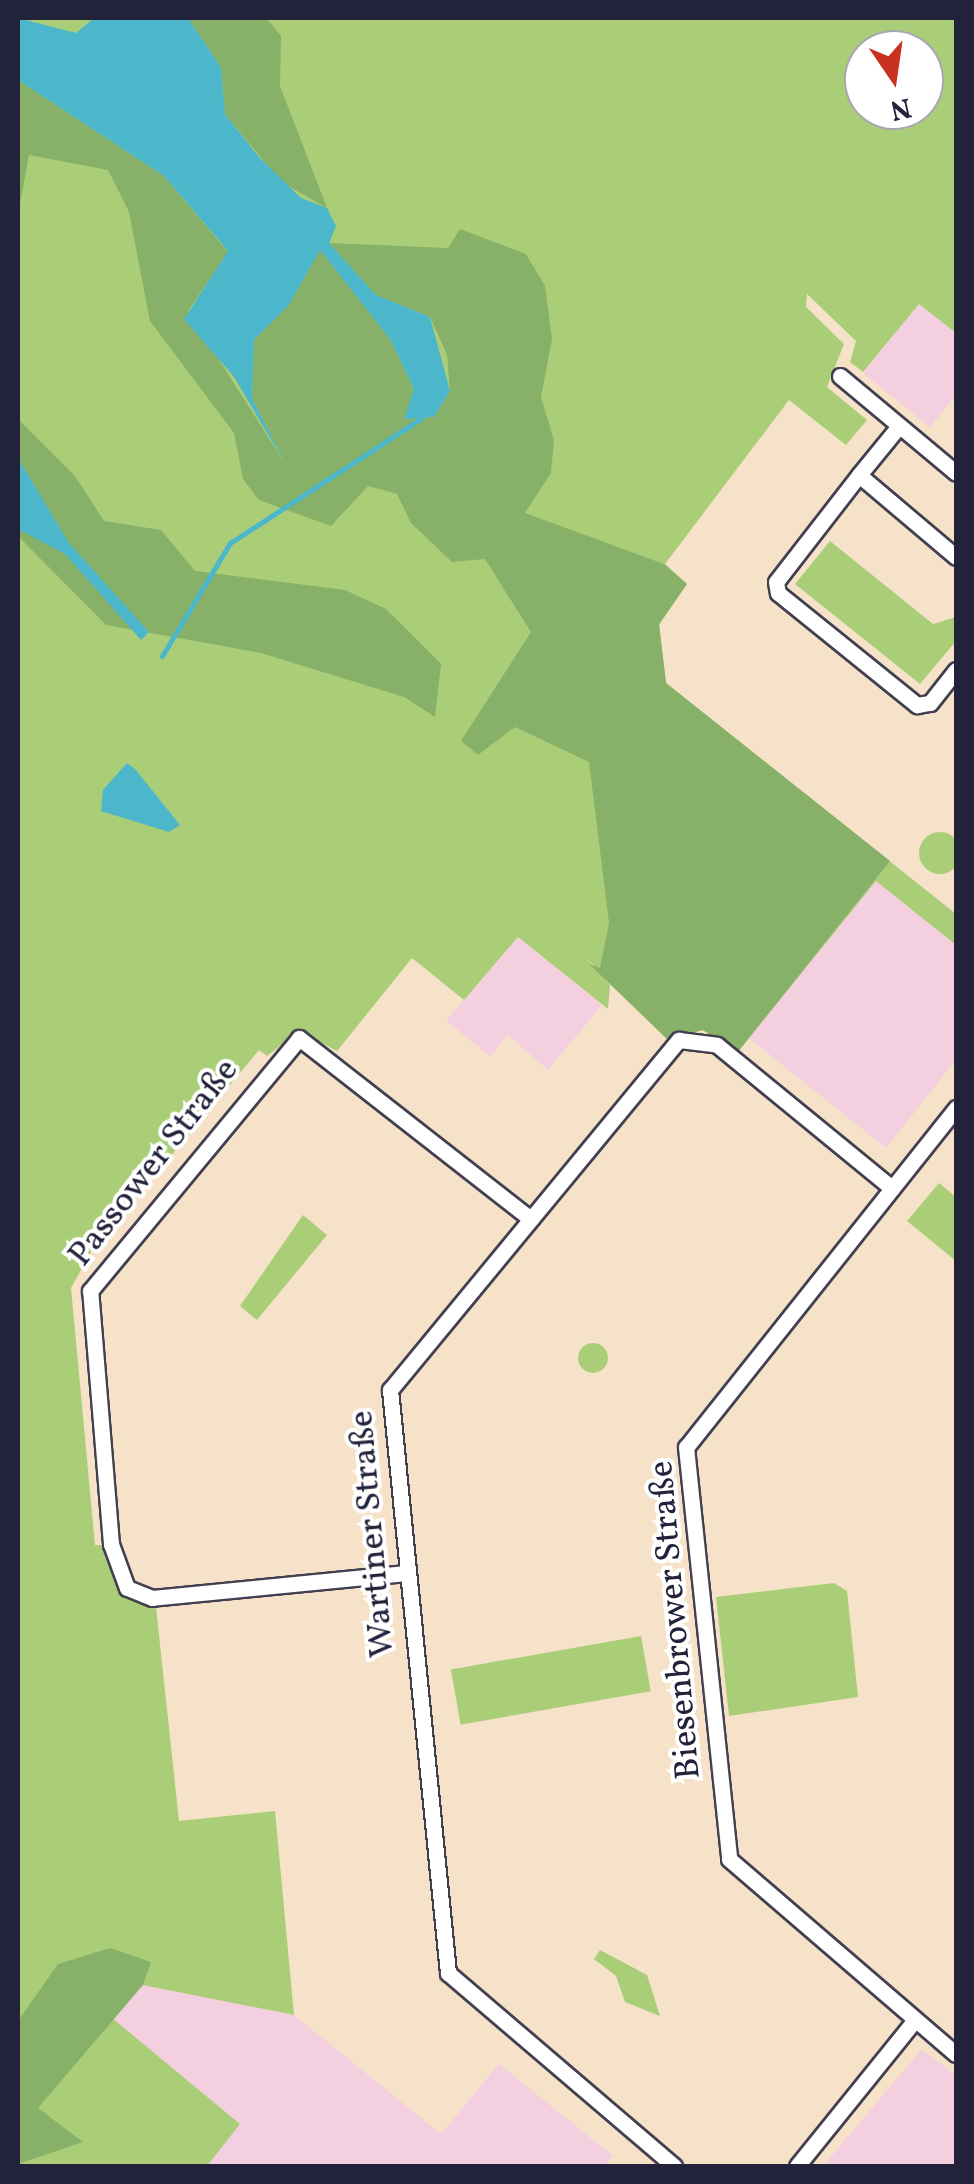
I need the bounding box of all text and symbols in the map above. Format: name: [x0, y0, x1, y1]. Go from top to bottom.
north arrow: [844, 30, 944, 130]
text: N: [886, 86, 915, 129]
street label: Passower Straße: [60, 1051, 248, 1275]
street label: Wartiner Straße: [341, 1409, 405, 1659]
street label: Biesenbrower Straße: [641, 1459, 711, 1781]

